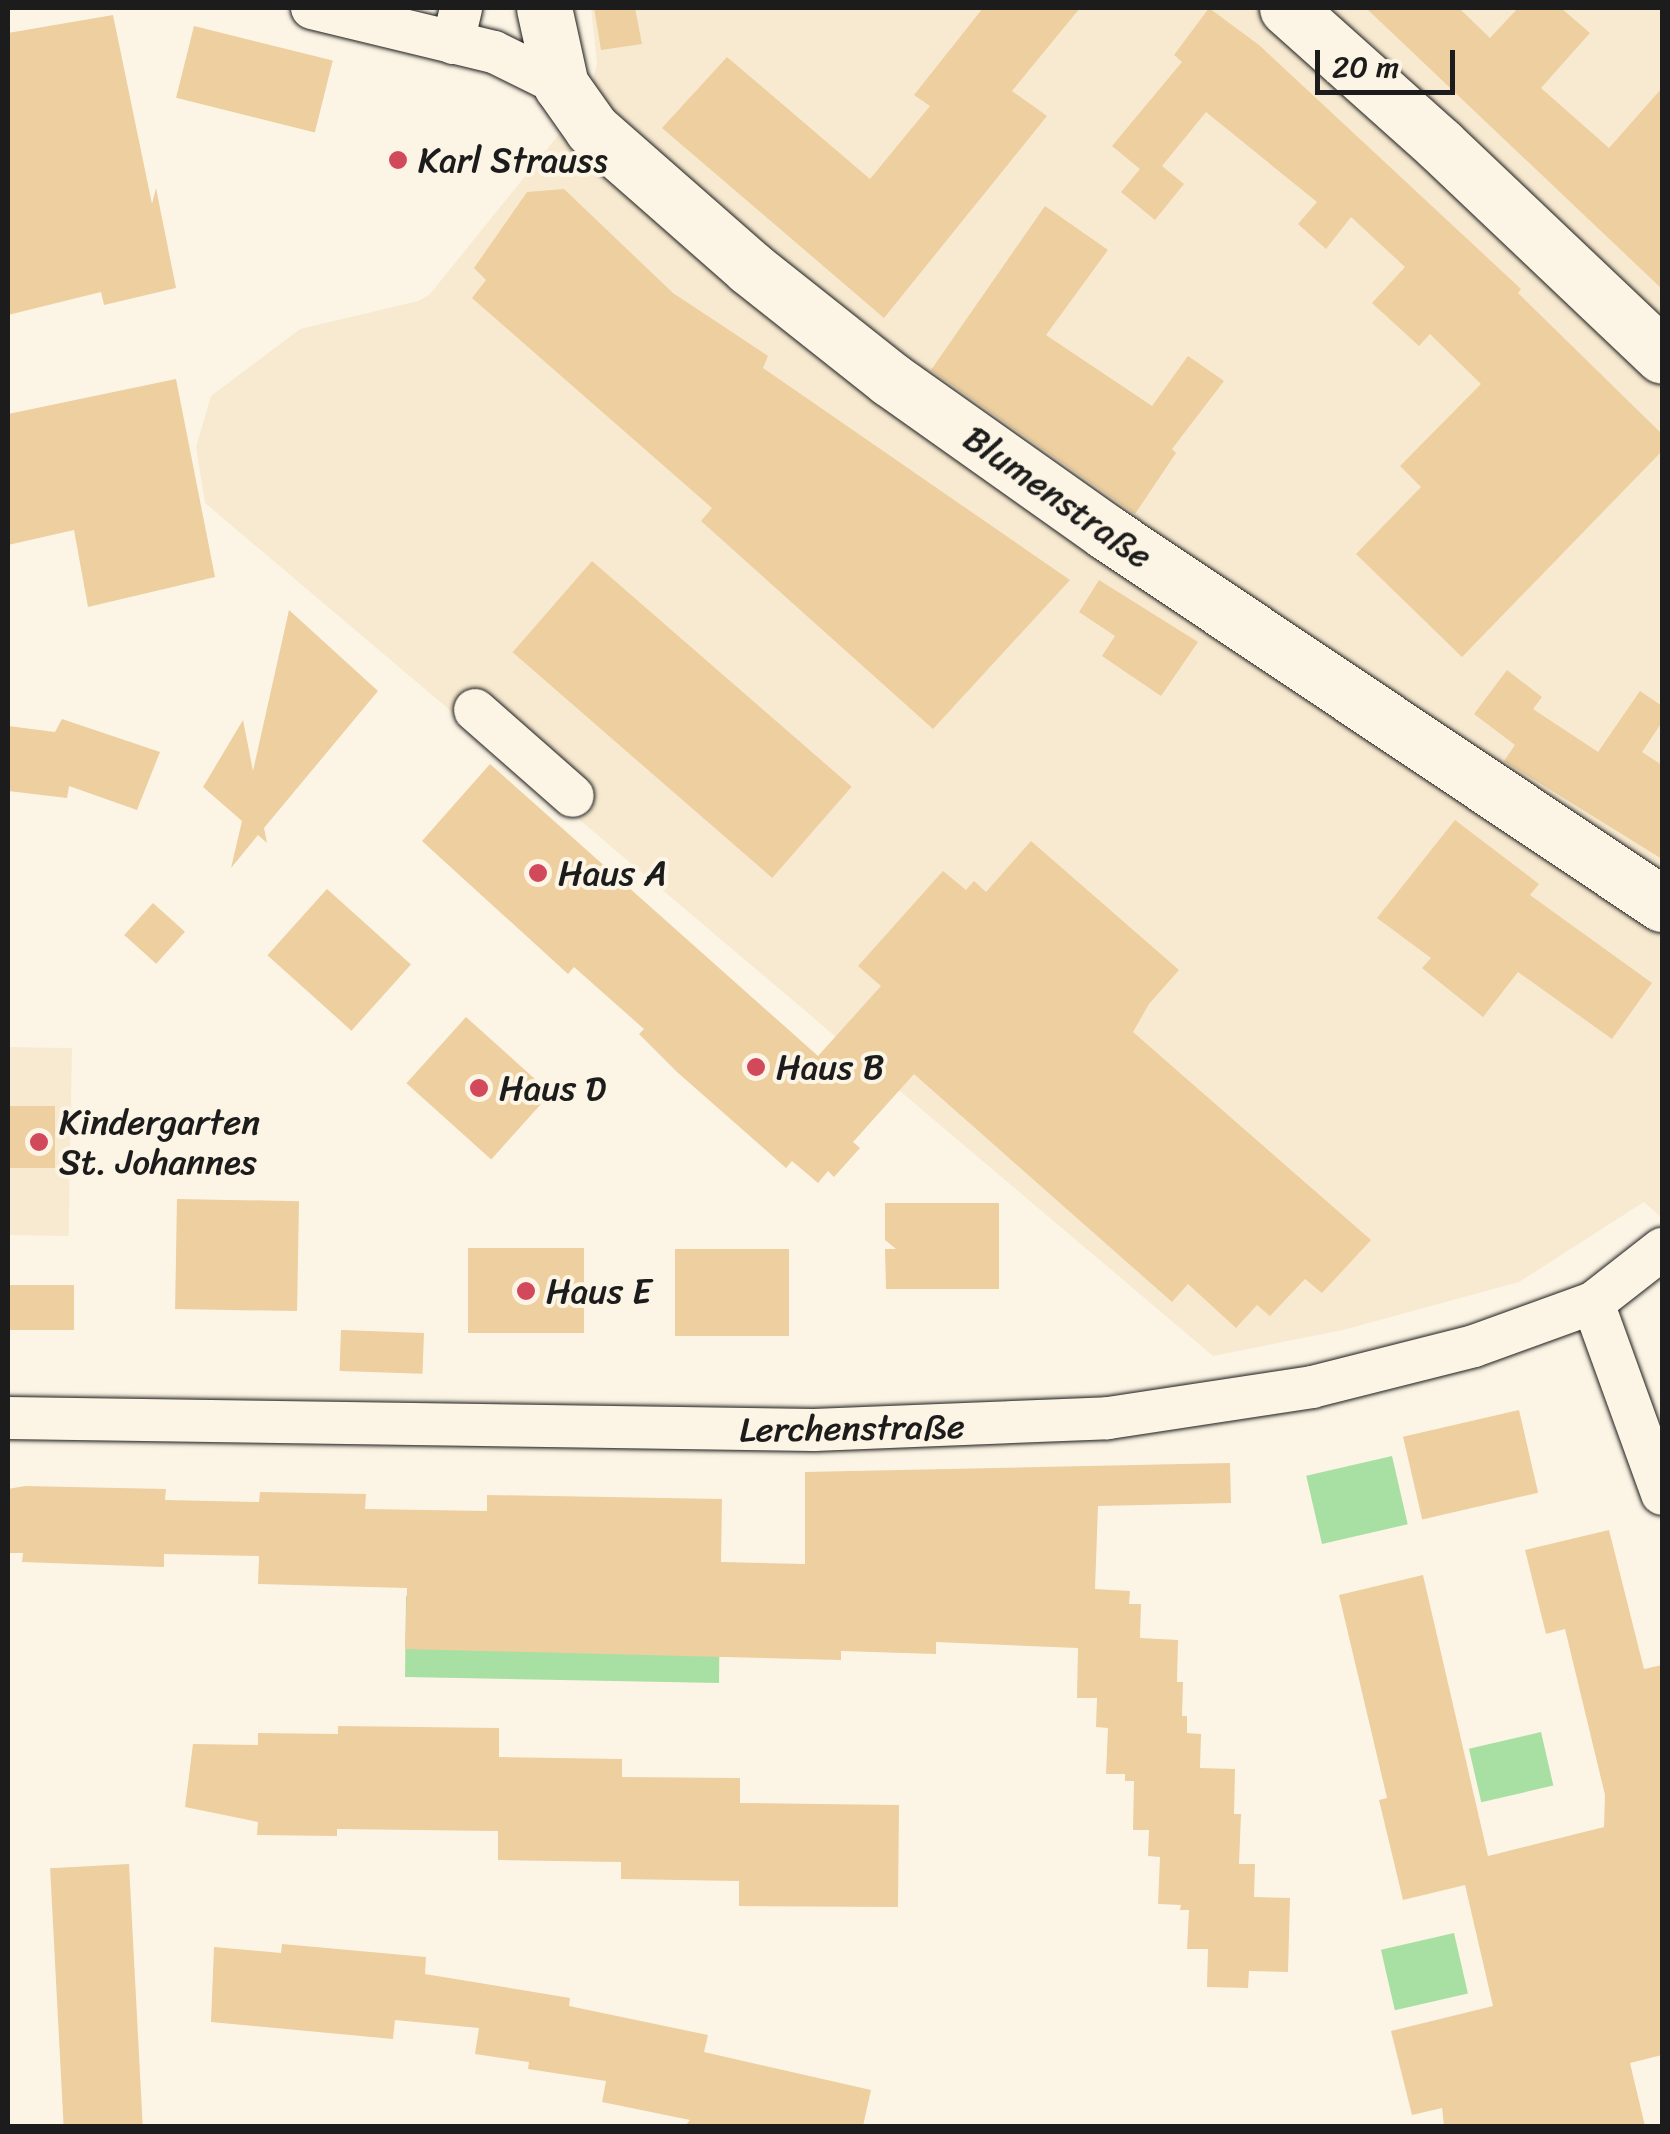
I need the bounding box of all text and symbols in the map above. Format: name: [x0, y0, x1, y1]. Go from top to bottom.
scale bar: [1320, 30, 1460, 92]
text: 20 m: [1332, 40, 1399, 94]
place label: Karl Strauss: [418, 139, 609, 181]
marker: Karl Strauss: [387, 149, 409, 171]
street label: Blumenstraße: [956, 417, 1160, 577]
place label: Haus A: [558, 852, 667, 894]
marker: Haus A: [527, 862, 549, 884]
place label: Haus B: [776, 1046, 884, 1088]
marker: Haus B: [745, 1056, 767, 1078]
place label: Haus D: [499, 1067, 606, 1109]
marker: Haus D: [468, 1077, 490, 1099]
place label: Kindergarten St. Johannes: [59, 1101, 260, 1183]
marker: Kindergarten St. Johannes: [28, 1131, 50, 1153]
place label: Haus E: [546, 1270, 652, 1312]
marker: Haus E: [515, 1280, 537, 1302]
street label: Lerchenstraße: [739, 1405, 965, 1451]

